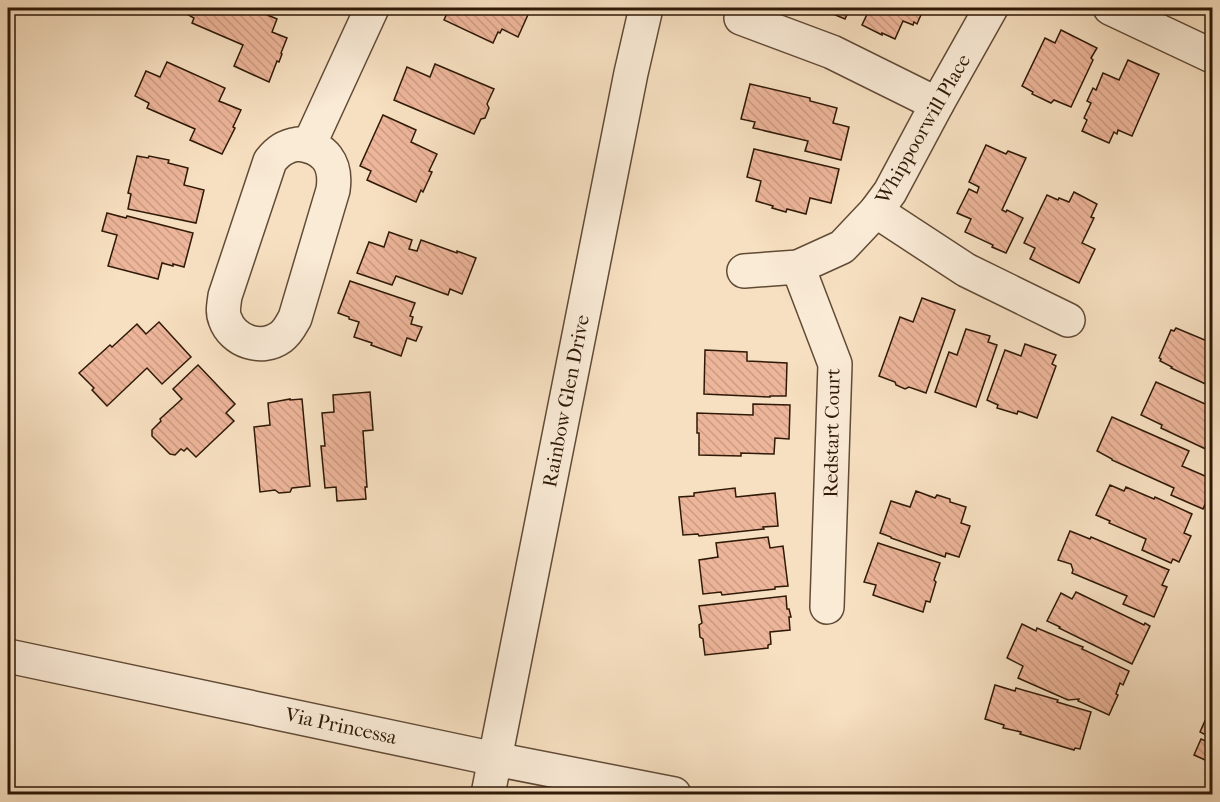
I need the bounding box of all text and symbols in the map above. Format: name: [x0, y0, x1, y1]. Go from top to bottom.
street label: Whippoorwill Place: [870, 50, 975, 209]
street label: Rainbow Glen Drive: [538, 313, 594, 489]
street label: Redstart Court: [819, 368, 845, 498]
street label: Via Princessa: [282, 703, 399, 749]

